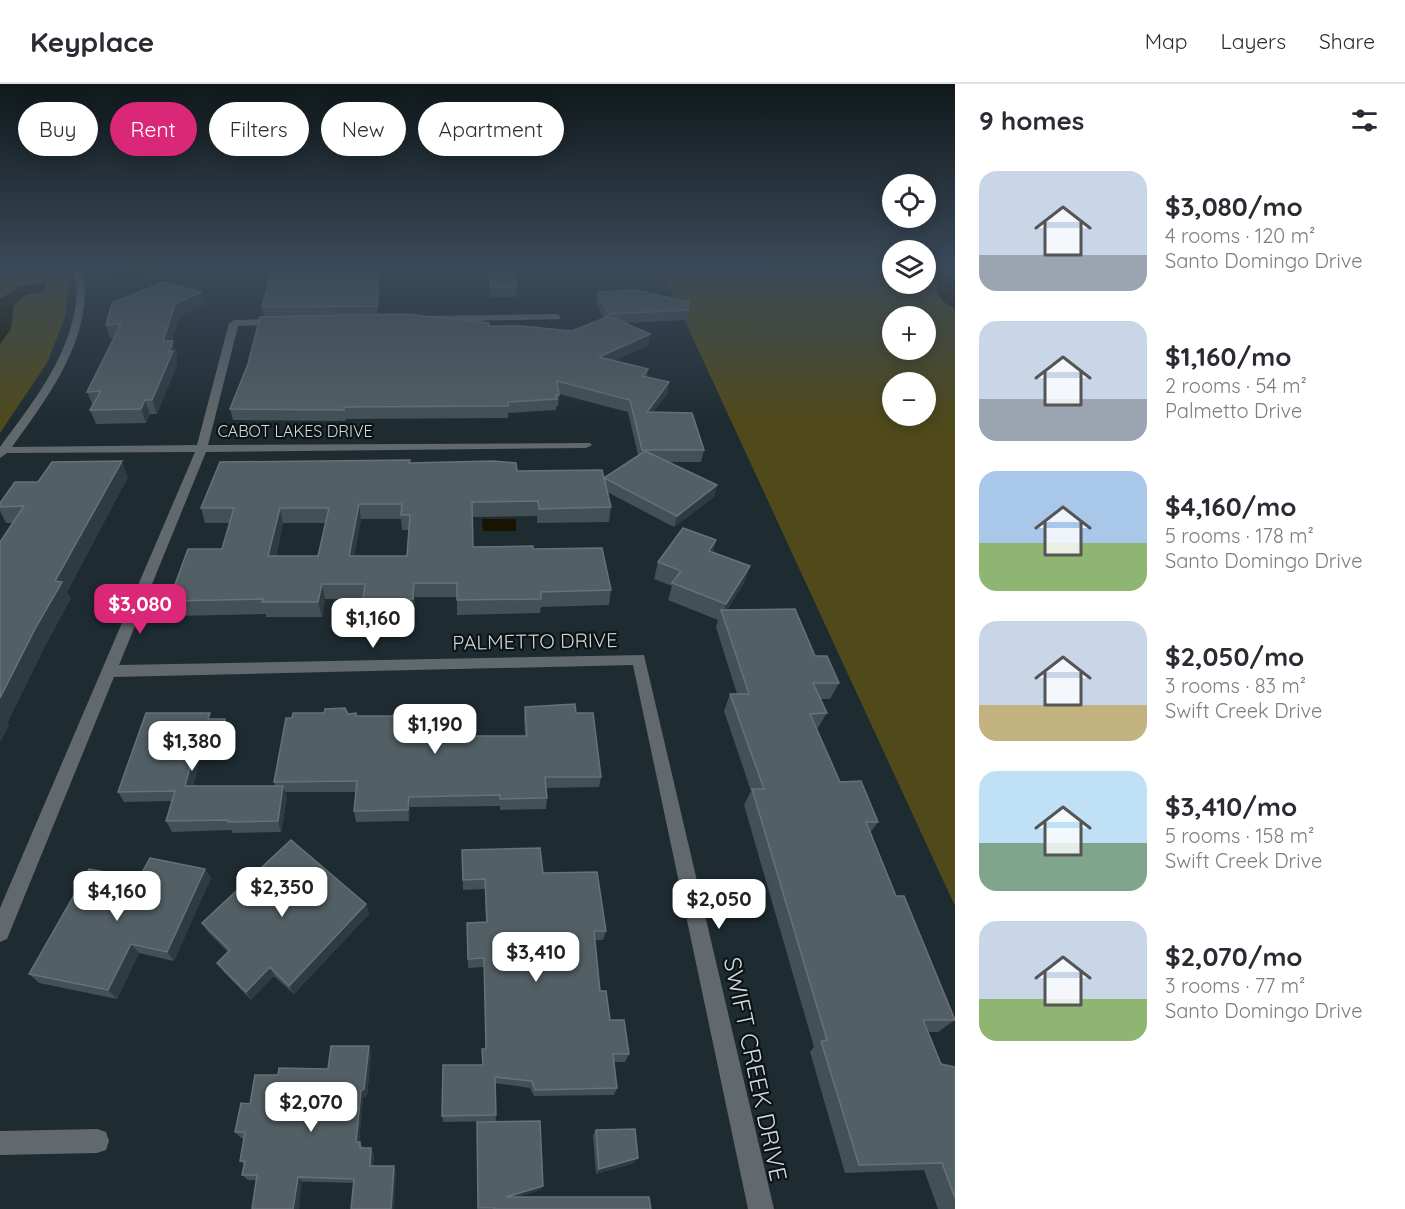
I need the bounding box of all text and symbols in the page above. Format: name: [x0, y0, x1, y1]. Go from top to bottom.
text: Keyplace: [30, 24, 154, 59]
text: Map: [1145, 28, 1188, 54]
text: Layers: [1221, 28, 1286, 54]
text: Share: [1319, 28, 1375, 54]
chip: Buy: [18, 102, 98, 156]
chip: Rent: [110, 102, 197, 156]
chip: Filters: [209, 102, 309, 156]
chip: New: [321, 102, 406, 156]
chip: Apartment: [418, 102, 564, 156]
text: 9 homes: [979, 104, 1084, 137]
icon: filters: [1348, 104, 1381, 137]
map controls: [882, 174, 936, 426]
button: locate: [882, 174, 936, 228]
text: $3,080/mo: [1165, 190, 1303, 223]
icon: home: [1027, 195, 1099, 267]
text: 4 rooms · 120 m²: [1165, 223, 1315, 248]
button: layers: [882, 240, 936, 294]
text: Santo Domingo Drive: [1165, 248, 1363, 273]
button: +: [882, 306, 936, 360]
text: $1,160/mo: [1165, 340, 1291, 373]
icon: home: [1027, 345, 1099, 417]
button: −: [882, 372, 936, 426]
text: 2 rooms · 54 m²: [1165, 373, 1307, 398]
text: Palmetto Drive: [1165, 398, 1302, 423]
street label: CABOT LAKES DRIVE: [217, 421, 373, 441]
text: $4,160/mo: [1165, 490, 1297, 523]
icon: home: [1027, 495, 1099, 567]
text: 5 rooms · 178 m²: [1165, 523, 1314, 548]
text: Santo Domingo Drive: [1165, 548, 1363, 573]
pin: $3,080: [91, 584, 189, 635]
text: $3,080: [108, 591, 172, 616]
pin: $1,160: [324, 598, 422, 649]
text: $1,160: [346, 605, 400, 630]
street label: PALMETTO DRIVE: [452, 627, 618, 655]
text: $2,050/mo: [1165, 640, 1304, 673]
icon: home: [1027, 645, 1099, 717]
text: 3 rooms · 83 m²: [1165, 673, 1306, 698]
text: Swift Creek Drive: [1165, 698, 1322, 723]
pin: $1,190: [386, 704, 484, 755]
text: $1,190: [407, 711, 463, 736]
pin: $1,380: [143, 721, 241, 772]
text: $1,380: [162, 728, 222, 753]
text: $3,410/mo: [1165, 790, 1297, 823]
icon: home: [1027, 795, 1099, 867]
text: 5 rooms · 158 m²: [1165, 823, 1314, 848]
text: Swift Creek Drive: [1165, 848, 1322, 873]
pin: $2,350: [233, 867, 331, 918]
pin: $4,160: [68, 871, 166, 922]
text: $2,350: [250, 874, 314, 899]
text: $4,160: [88, 878, 146, 903]
pin: $2,050: [670, 879, 768, 930]
text: $2,050: [687, 886, 751, 911]
pin: $3,410: [487, 932, 585, 983]
text: $3,410: [506, 939, 566, 964]
text: $2,070/mo: [1165, 940, 1303, 973]
icon: home: [1027, 945, 1099, 1017]
street label: SWIFT CREEK DRIVE: [718, 954, 794, 1184]
text: 3 rooms · 77 m²: [1165, 973, 1305, 998]
text: Santo Domingo Drive: [1165, 998, 1363, 1023]
pin: $2,070: [262, 1082, 360, 1133]
text: $2,070: [279, 1089, 343, 1114]

